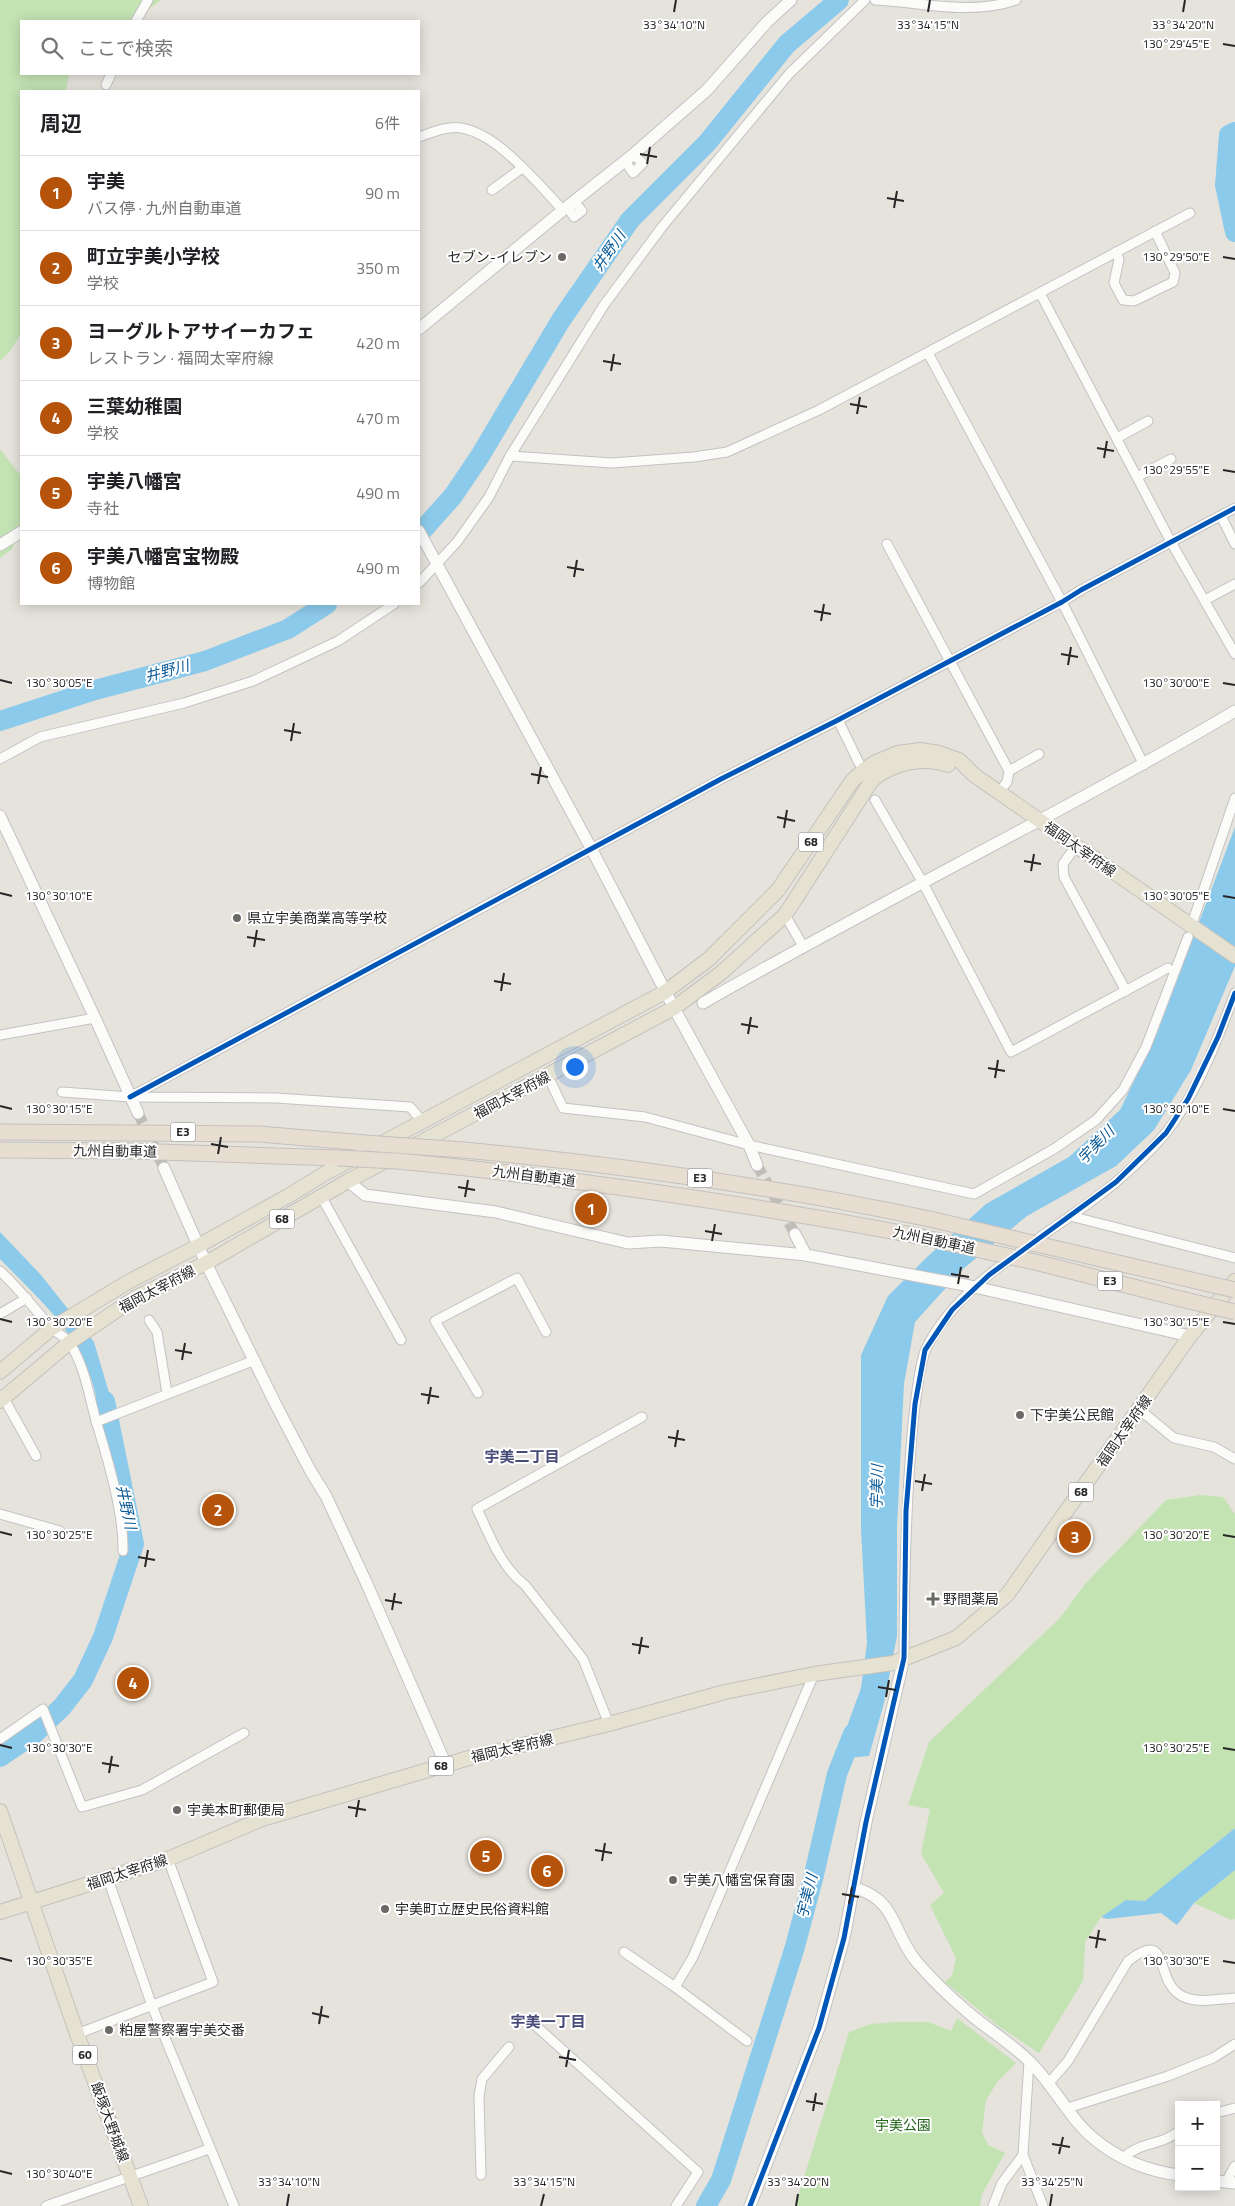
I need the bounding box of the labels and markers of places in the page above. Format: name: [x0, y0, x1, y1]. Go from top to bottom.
place label: セブン-イレブン: [448, 246, 552, 267]
marker: セブン-イレブン: [556, 251, 568, 263]
place label: 県立宇美商業高等学校: [247, 907, 387, 928]
marker: 県立宇美商業高等学校: [231, 912, 243, 924]
pin: 1: [575, 1190, 607, 1228]
place label: 下宇美公民館: [1030, 1404, 1114, 1425]
marker: 下宇美公民館: [1014, 1409, 1026, 1421]
pin: 2: [202, 1491, 234, 1529]
pin: 3: [1059, 1518, 1091, 1556]
place label: 野間薬局: [943, 1588, 999, 1609]
marker: 野間薬局: [927, 1593, 939, 1605]
pin: 4: [117, 1664, 149, 1702]
place label: 宇美本町郵便局: [187, 1799, 285, 1820]
marker: 宇美本町郵便局: [171, 1804, 183, 1816]
pin: 5: [470, 1837, 502, 1875]
pin: 6: [531, 1852, 563, 1890]
place label: 宇美八幡宮保育園: [683, 1869, 795, 1890]
marker: 宇美八幡宮保育園: [667, 1874, 679, 1886]
place label: 宇美町立歴史民俗資料館: [395, 1898, 549, 1919]
marker: 宇美町立歴史民俗資料館: [379, 1903, 391, 1915]
place label: 粕屋警察署宇美交番: [119, 2019, 245, 2040]
marker: 粕屋警察署宇美交番: [103, 2024, 115, 2036]

